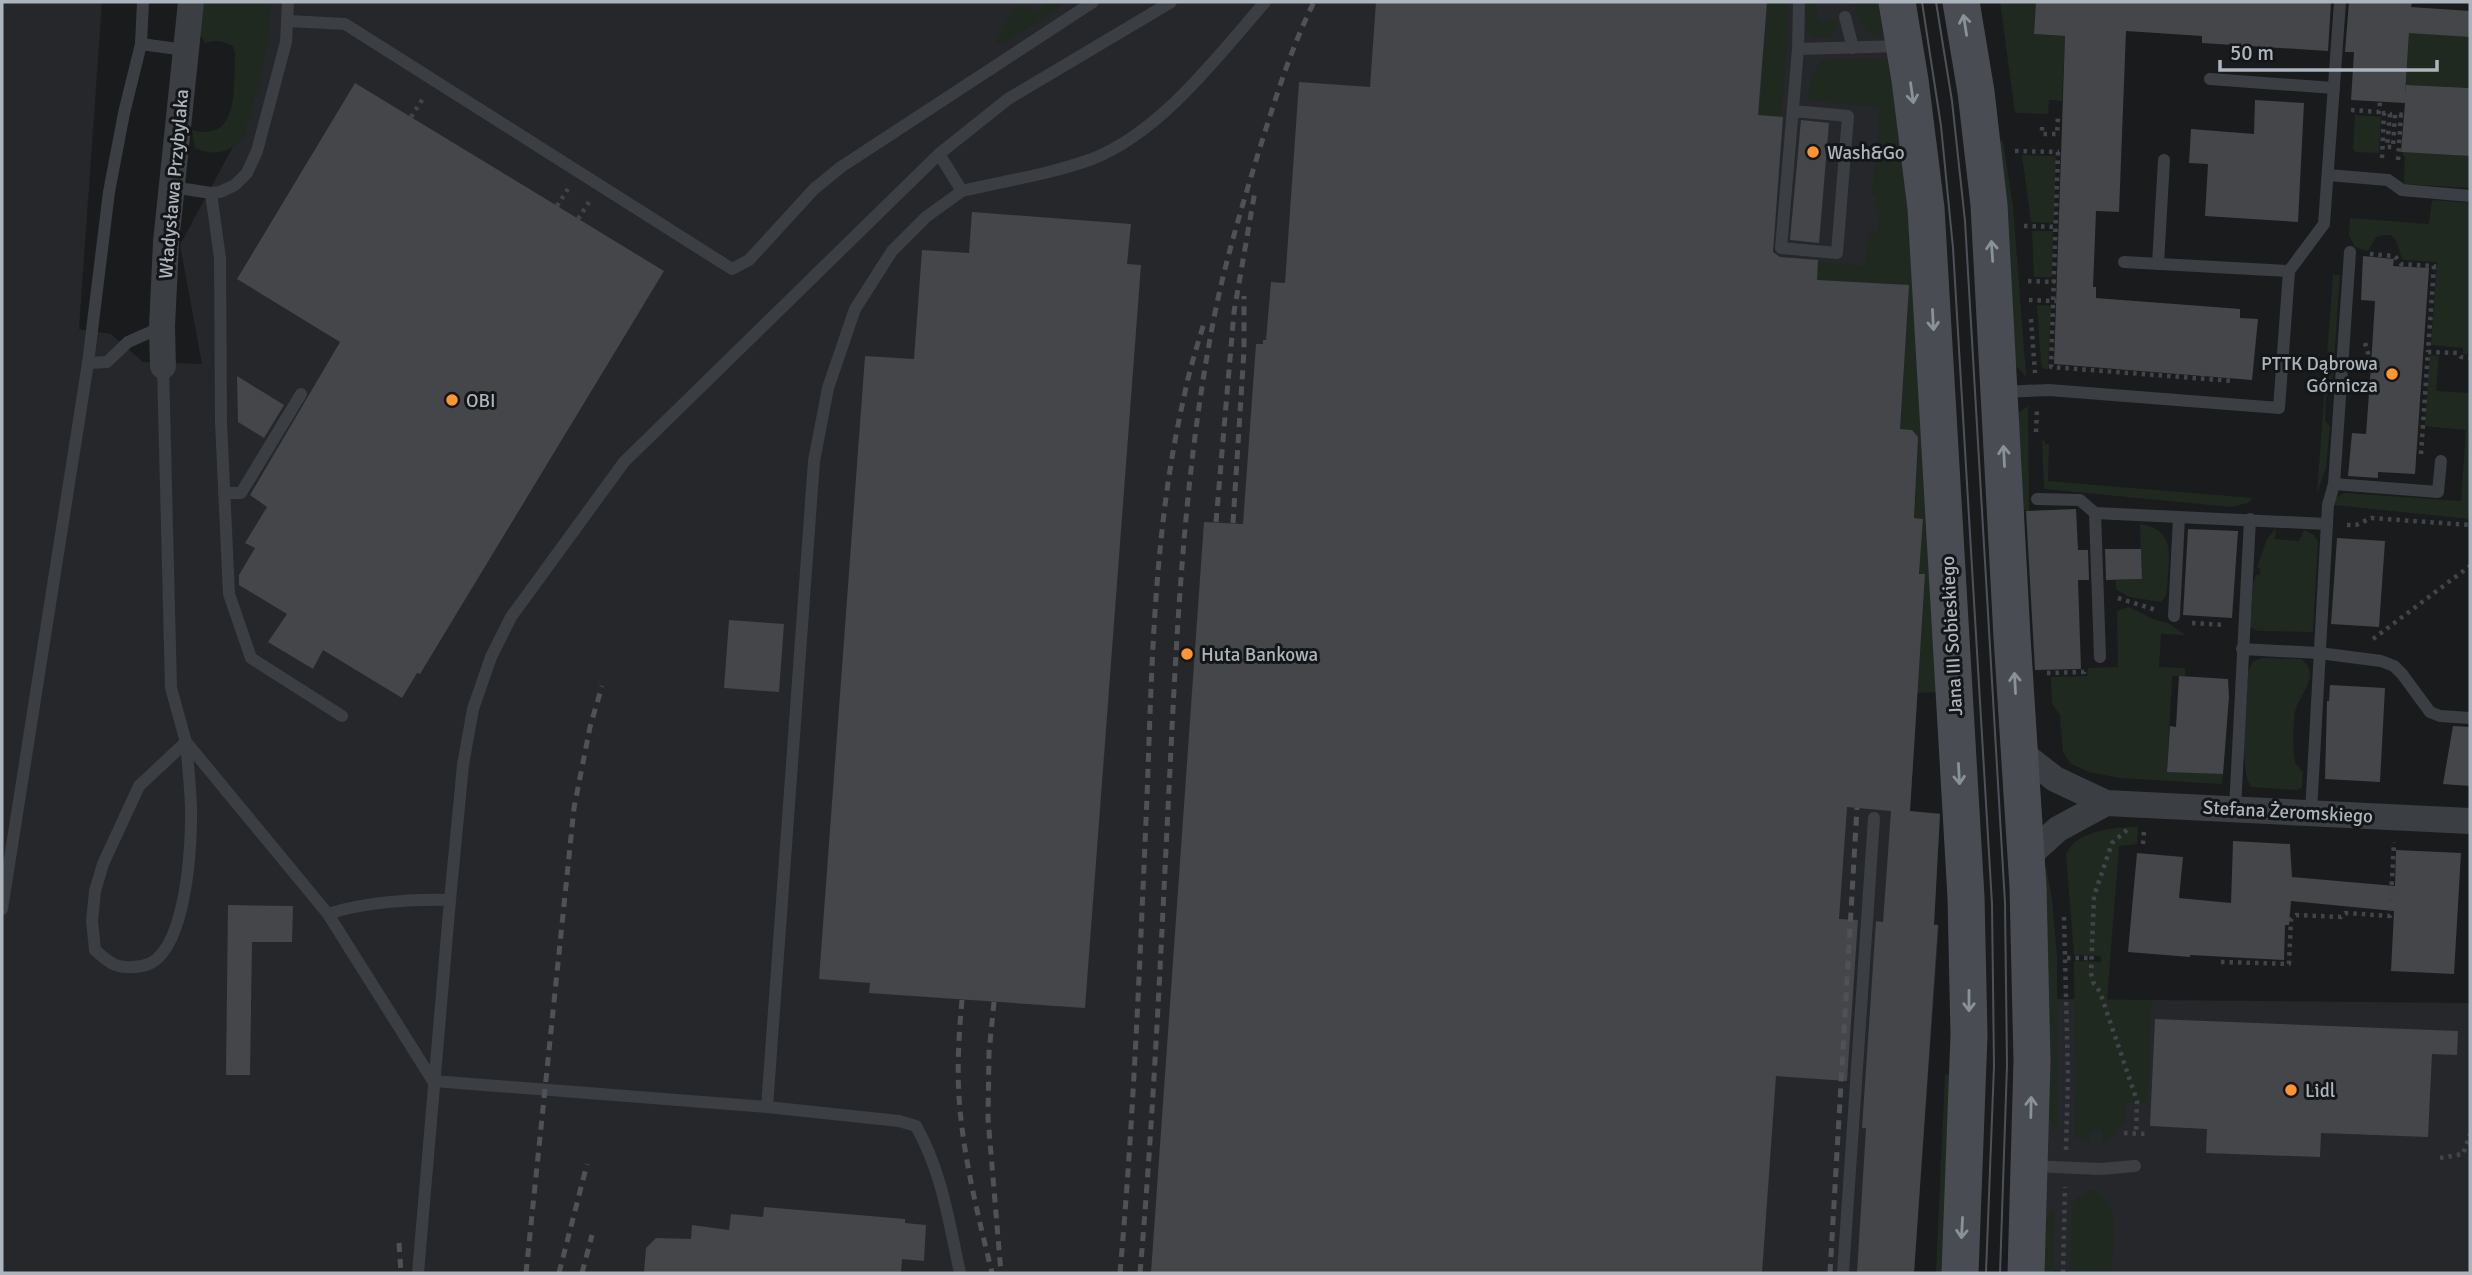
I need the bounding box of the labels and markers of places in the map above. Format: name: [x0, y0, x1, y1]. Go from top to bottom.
place label: Wash&Go: [1827, 141, 1905, 165]
marker: Wash&Go: [1805, 144, 1821, 160]
place label: PTTK Dąbrowa Górnicza: [2261, 352, 2378, 398]
marker: PTTK Dąbrowa Górnicza: [2384, 366, 2400, 382]
place label: OBI: [466, 389, 496, 413]
marker: OBI: [444, 392, 460, 408]
place label: Huta Bankowa: [1201, 643, 1318, 667]
marker: Huta Bankowa: [1179, 646, 1195, 662]
place label: Lidl: [2305, 1079, 2335, 1103]
marker: Lidl: [2283, 1082, 2299, 1098]

